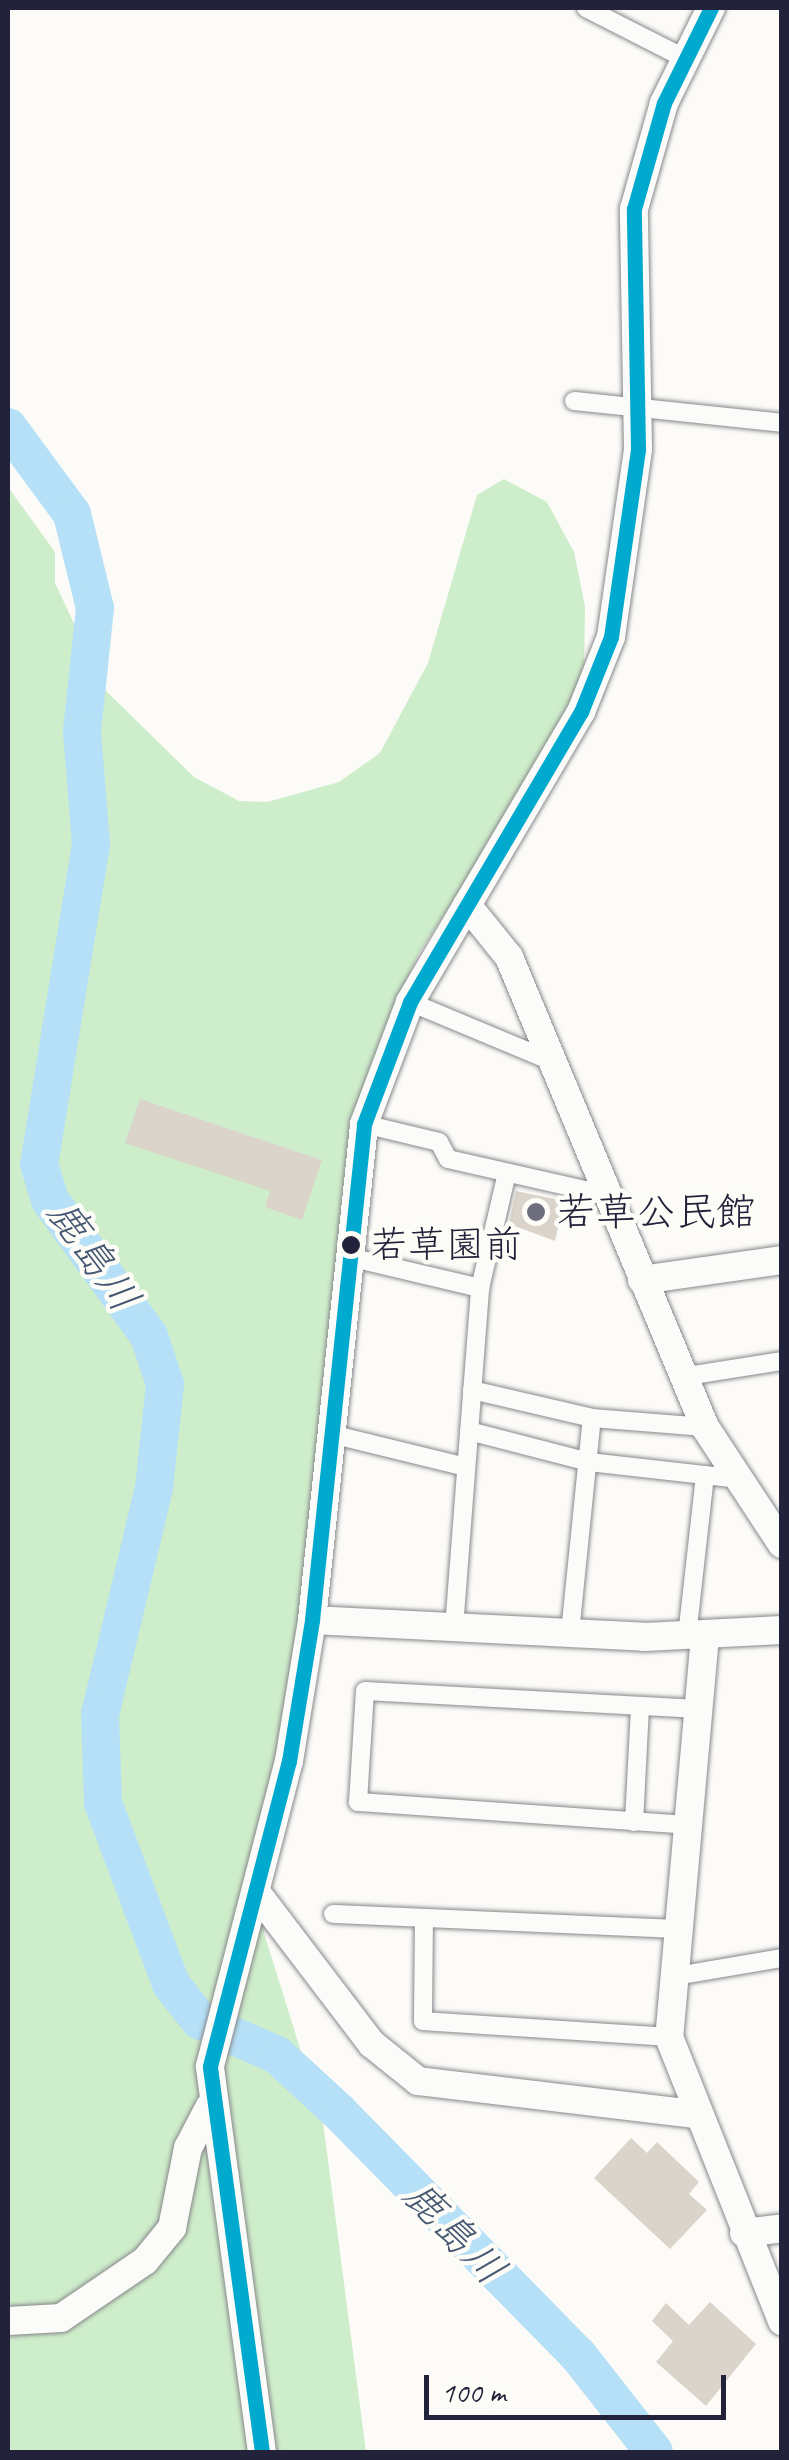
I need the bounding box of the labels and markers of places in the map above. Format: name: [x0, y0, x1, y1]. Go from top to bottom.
place label: 若草公民館: [556, 1188, 756, 1236]
marker: 若草公民館: [525, 1201, 547, 1223]
place label: 若草園前: [370, 1222, 522, 1268]
marker: 若草園前: [341, 1235, 361, 1255]

